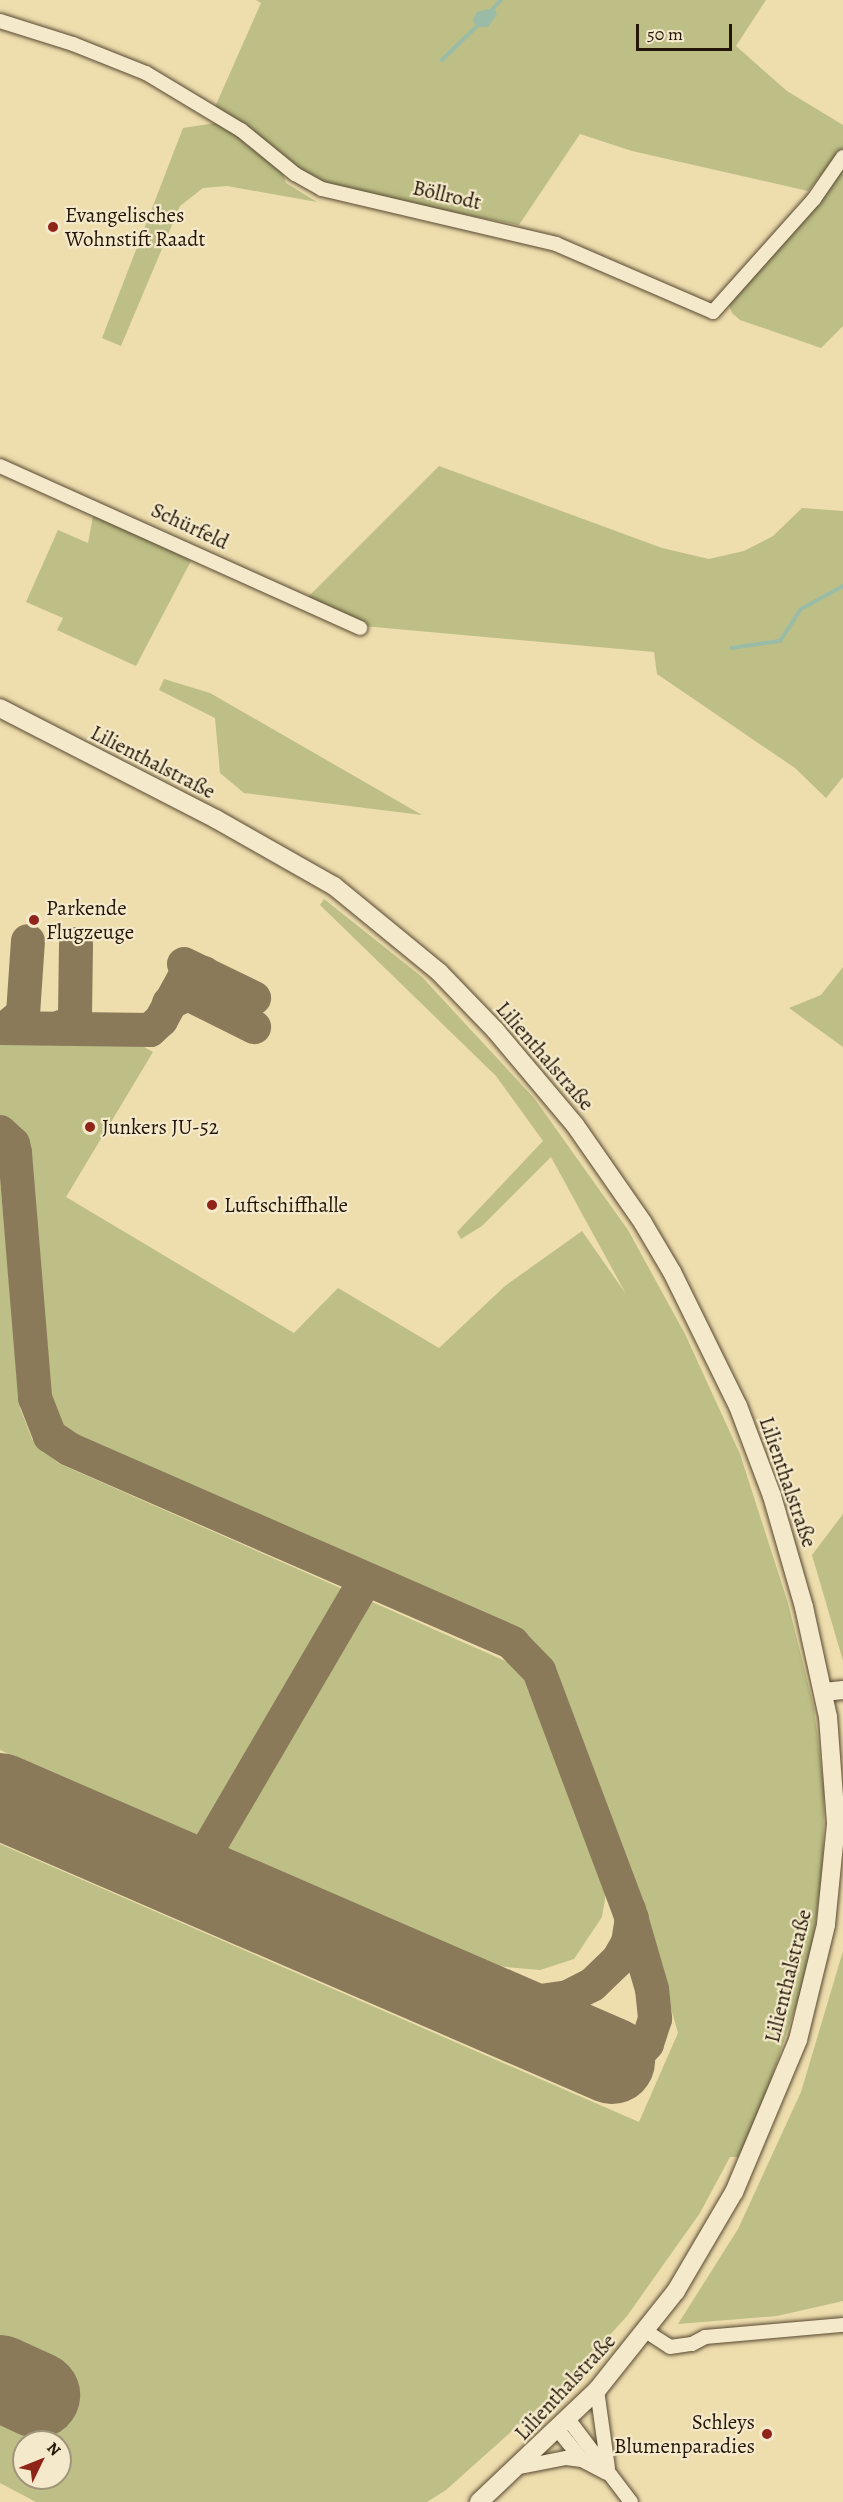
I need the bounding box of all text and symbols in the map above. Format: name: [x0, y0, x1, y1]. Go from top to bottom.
scale bar: [639, 12, 735, 50]
text: 50 m: [647, 22, 683, 46]
street label: Böllrodt: [410, 175, 484, 215]
place label: Evangelisches Wohnstift Raadt: [65, 202, 205, 252]
marker: Evangelisches Wohnstift Raadt: [46, 220, 60, 234]
street label: Schürfeld: [147, 497, 233, 555]
street label: Lilienthalstraße: [87, 720, 219, 804]
place label: Parkende Flugzeuge: [46, 895, 134, 945]
marker: Parkende Flugzeuge: [27, 913, 41, 927]
street label: Lilienthalstraße: [491, 996, 599, 1116]
place label: Junkers JU-52: [102, 1114, 219, 1140]
marker: Junkers JU-52: [83, 1120, 97, 1134]
place label: Luftschiffhalle: [224, 1192, 348, 1218]
marker: Luftschiffhalle: [205, 1198, 219, 1212]
street label: Lilienthalstraße: [754, 1413, 822, 1551]
street label: Lilienthalstraße: [759, 1907, 817, 2045]
street label: Lilienthalstraße: [509, 2329, 621, 2445]
place label: Schleys Blumenparadies: [614, 2409, 755, 2459]
marker: Schleys Blumenparadies: [760, 2427, 774, 2441]
north arrow: [12, 2430, 72, 2490]
text: N: [42, 2437, 66, 2461]

